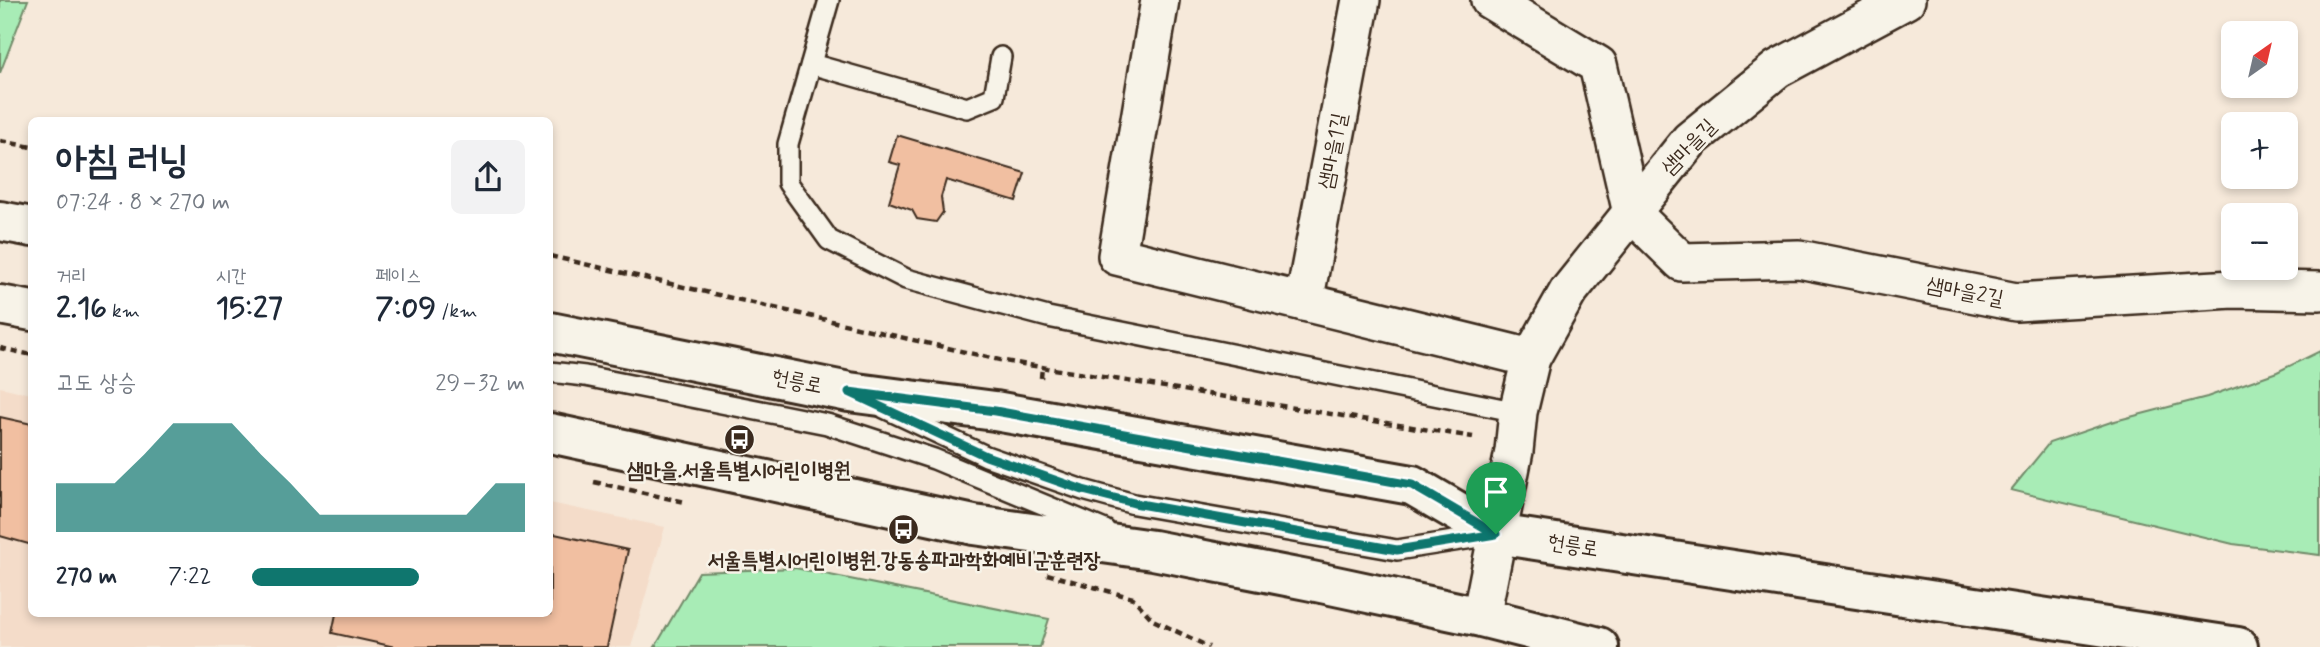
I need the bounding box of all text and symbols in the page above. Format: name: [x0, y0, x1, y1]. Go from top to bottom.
north arrow: [2221, 21, 2298, 98]
map controls: [2221, 21, 2298, 280]
street label: 샘마을1길: [1312, 110, 1354, 191]
button: +: [2221, 112, 2298, 189]
street label: 샘마을길: [1655, 113, 1723, 181]
text: 아침 러닝: [56, 137, 189, 186]
button: share: [451, 140, 525, 214]
text: 07:24 · 8 × 270 m: [56, 188, 230, 218]
button: −: [2221, 203, 2298, 280]
text: 거리: [56, 264, 87, 289]
text: 시간: [216, 264, 246, 289]
text: 페이스: [375, 264, 421, 289]
street label: 샘마을2길: [1924, 271, 2006, 313]
text: 2.16: [56, 289, 107, 328]
text: 15:27: [216, 289, 283, 328]
text: 7:09: [375, 289, 436, 328]
text: km: [107, 299, 140, 324]
text: /km: [436, 299, 477, 324]
street label: 헌릉로: [769, 363, 825, 401]
text: 고도 상승: [56, 369, 136, 399]
text: 29–32 m: [435, 369, 525, 399]
bus stop icon: 샘마을.서울특별시어린이병원: [722, 422, 756, 456]
place label: 샘마을.서울특별시어린이병원: [626, 457, 851, 485]
pin: [1466, 462, 1526, 534]
icon: arrive: [1477, 473, 1515, 511]
bus stop icon: 서울특별시어린이병원.강동송파과학화예비군훈련장: [887, 512, 921, 546]
street label: 헌릉로: [1546, 528, 1600, 564]
place label: 서울특별시어린이병원.강동송파과학화예비군훈련장: [707, 547, 1101, 575]
text: 270 m: [56, 562, 117, 592]
text: 7:22: [168, 562, 212, 592]

